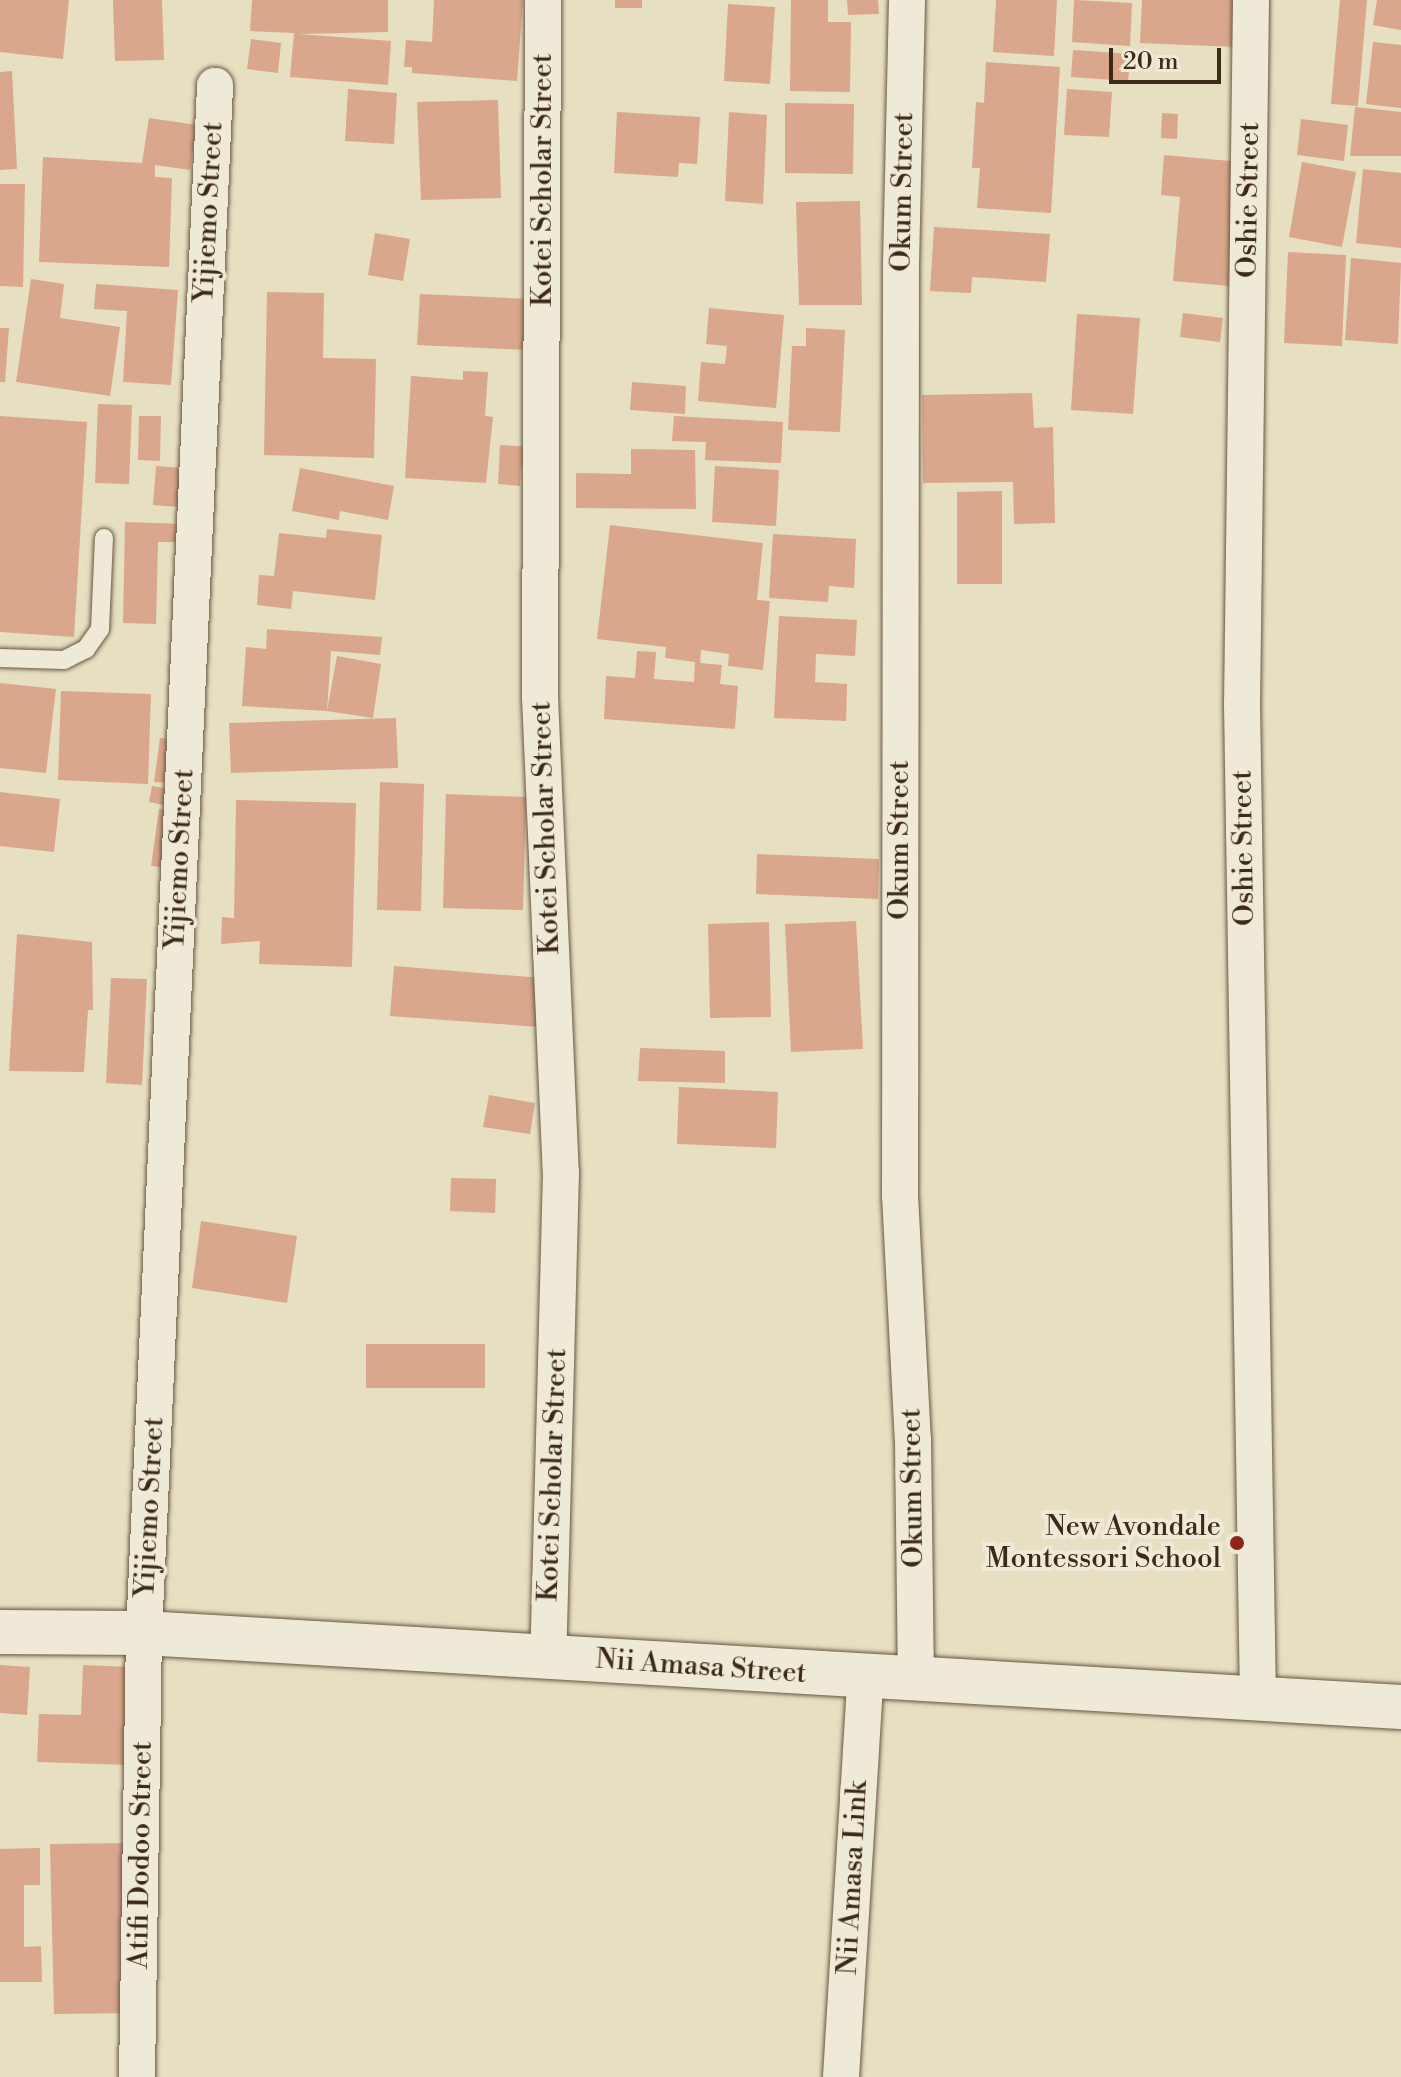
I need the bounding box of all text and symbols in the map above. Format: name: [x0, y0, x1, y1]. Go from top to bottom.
scale bar: [1113, 32, 1225, 82]
text: 20 m: [1123, 47, 1179, 77]
street label: Kotei Scholar Street: [526, 53, 560, 307]
street label: Okum Street: [885, 112, 921, 272]
street label: Yijiemo Street: [187, 121, 231, 303]
street label: Oshie Street: [1231, 122, 1267, 278]
street label: Kotei Scholar Street: [525, 701, 567, 955]
street label: Okum Street: [883, 760, 917, 920]
street label: Yijiemo Street: [158, 768, 202, 950]
street label: Oshie Street: [1226, 770, 1262, 926]
street label: Kotei Scholar Street: [532, 1348, 574, 1602]
street label: Okum Street: [895, 1408, 931, 1568]
street label: Yijiemo Street: [128, 1416, 172, 1598]
place label: New Avondale Montessori School: [986, 1510, 1221, 1576]
marker: New Avondale Montessori School: [1228, 1534, 1246, 1552]
street label: Nii Amasa Street: [594, 1643, 808, 1691]
street label: Atifi Dodoo Street: [122, 1741, 160, 1969]
street label: Nii Amasa Link: [831, 1780, 875, 1976]

